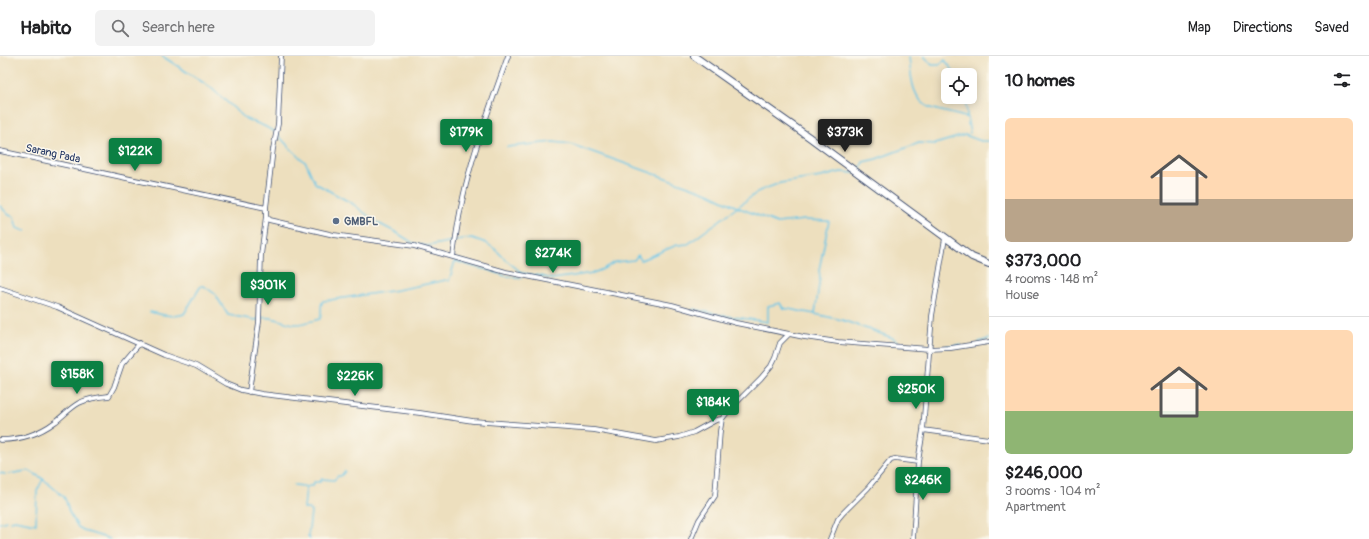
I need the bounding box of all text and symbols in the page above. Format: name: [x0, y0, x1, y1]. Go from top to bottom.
search box: [95, 10, 375, 46]
text: Habito: [20, 16, 71, 40]
icon: search: [109, 17, 131, 39]
text: Search here: [141, 18, 215, 37]
text: Map: [1188, 19, 1211, 36]
text: Directions: [1233, 19, 1292, 36]
text: Saved: [1314, 19, 1349, 36]
map controls: [941, 68, 977, 104]
button: locate: [941, 68, 977, 104]
icon: filters: [1331, 69, 1353, 91]
text: 10 homes: [1005, 70, 1075, 91]
pin: $179K: [438, 119, 494, 153]
pin: $373K: [817, 119, 873, 153]
text: $179K: [449, 124, 483, 140]
text: $373K: [827, 124, 863, 140]
pin: $122K: [107, 138, 163, 172]
street label: Sarang Pada: [24, 141, 81, 166]
text: $122K: [118, 143, 152, 159]
icon: home: [1143, 144, 1215, 216]
place label: GMBFL: [344, 215, 378, 228]
marker: GMBFL: [331, 216, 341, 226]
pin: $274K: [525, 240, 581, 274]
text: $274K: [535, 245, 571, 261]
text: $373,000: [1005, 250, 1081, 271]
text: 4 rooms · 148 m²: [1005, 271, 1098, 287]
pin: $301K: [240, 272, 296, 306]
text: $301K: [250, 277, 286, 293]
text: House: [1005, 287, 1039, 303]
icon: home: [1143, 356, 1215, 428]
pin: $158K: [49, 361, 105, 395]
pin: $226K: [327, 363, 383, 397]
text: $158K: [60, 366, 94, 382]
text: $226K: [337, 368, 374, 384]
pin: $250K: [888, 376, 944, 410]
text: $250K: [897, 381, 935, 397]
pin: $184K: [685, 389, 741, 423]
text: $184K: [696, 394, 730, 410]
text: $246,000: [1005, 462, 1083, 483]
pin: $246K: [895, 467, 951, 501]
text: $246K: [904, 472, 942, 488]
text: 3 rooms · 104 m²: [1005, 483, 1100, 499]
text: Apartment: [1005, 499, 1066, 515]

